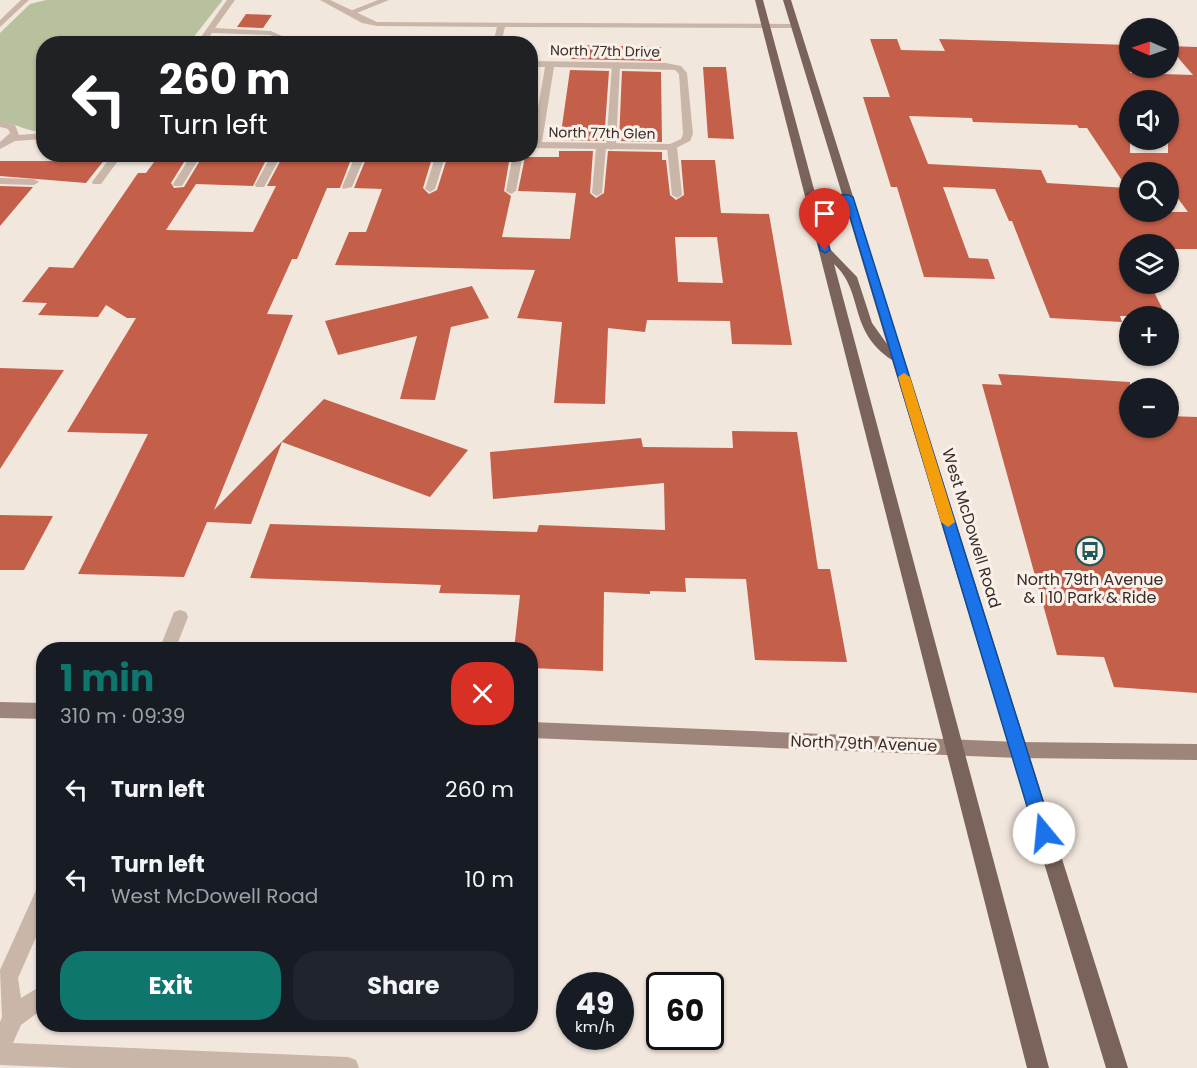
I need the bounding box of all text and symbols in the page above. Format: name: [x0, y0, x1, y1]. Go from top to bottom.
north arrow: [1119, 18, 1179, 78]
map controls: [1119, 18, 1179, 438]
street label: North 77th Drive: [550, 40, 660, 62]
text: 260 m: [159, 50, 291, 109]
icon: left: [60, 60, 138, 138]
button: sound: [1119, 90, 1179, 150]
text: Turn left: [159, 106, 268, 143]
street label: North 77th Glen: [548, 122, 656, 144]
button: search: [1119, 162, 1179, 222]
pin: [799, 188, 850, 250]
icon: arrive: [808, 197, 841, 230]
button: layers: [1119, 234, 1179, 294]
button: +: [1119, 306, 1179, 366]
button: −: [1119, 378, 1179, 438]
street label: West McDowell Road: [936, 446, 1007, 611]
bus stop icon: North 79th Avenue & I 10 Park & Ride: [1074, 535, 1106, 567]
place label: North 79th Avenue & I 10 Park & Ride: [1016, 568, 1164, 609]
text: 1 min: [60, 653, 154, 704]
button: close: [451, 662, 514, 725]
text: 310 m · 09:39: [60, 702, 185, 730]
street label: North 79th Avenue: [790, 729, 938, 758]
icon: left: [60, 773, 93, 806]
text: Turn left: [111, 774, 205, 805]
text: 260 m: [445, 774, 514, 805]
position arrow: [1012, 801, 1076, 865]
text: Turn left: [111, 849, 205, 880]
icon: left: [60, 863, 93, 896]
text: 10 m: [465, 864, 514, 895]
text: West McDowell Road: [111, 882, 318, 910]
button: Exit: [60, 951, 281, 1020]
button: Share: [293, 951, 514, 1020]
speed limit sign: 60: [646, 972, 724, 1050]
text: 49: [576, 982, 614, 1025]
text: km/h: [575, 1016, 615, 1037]

